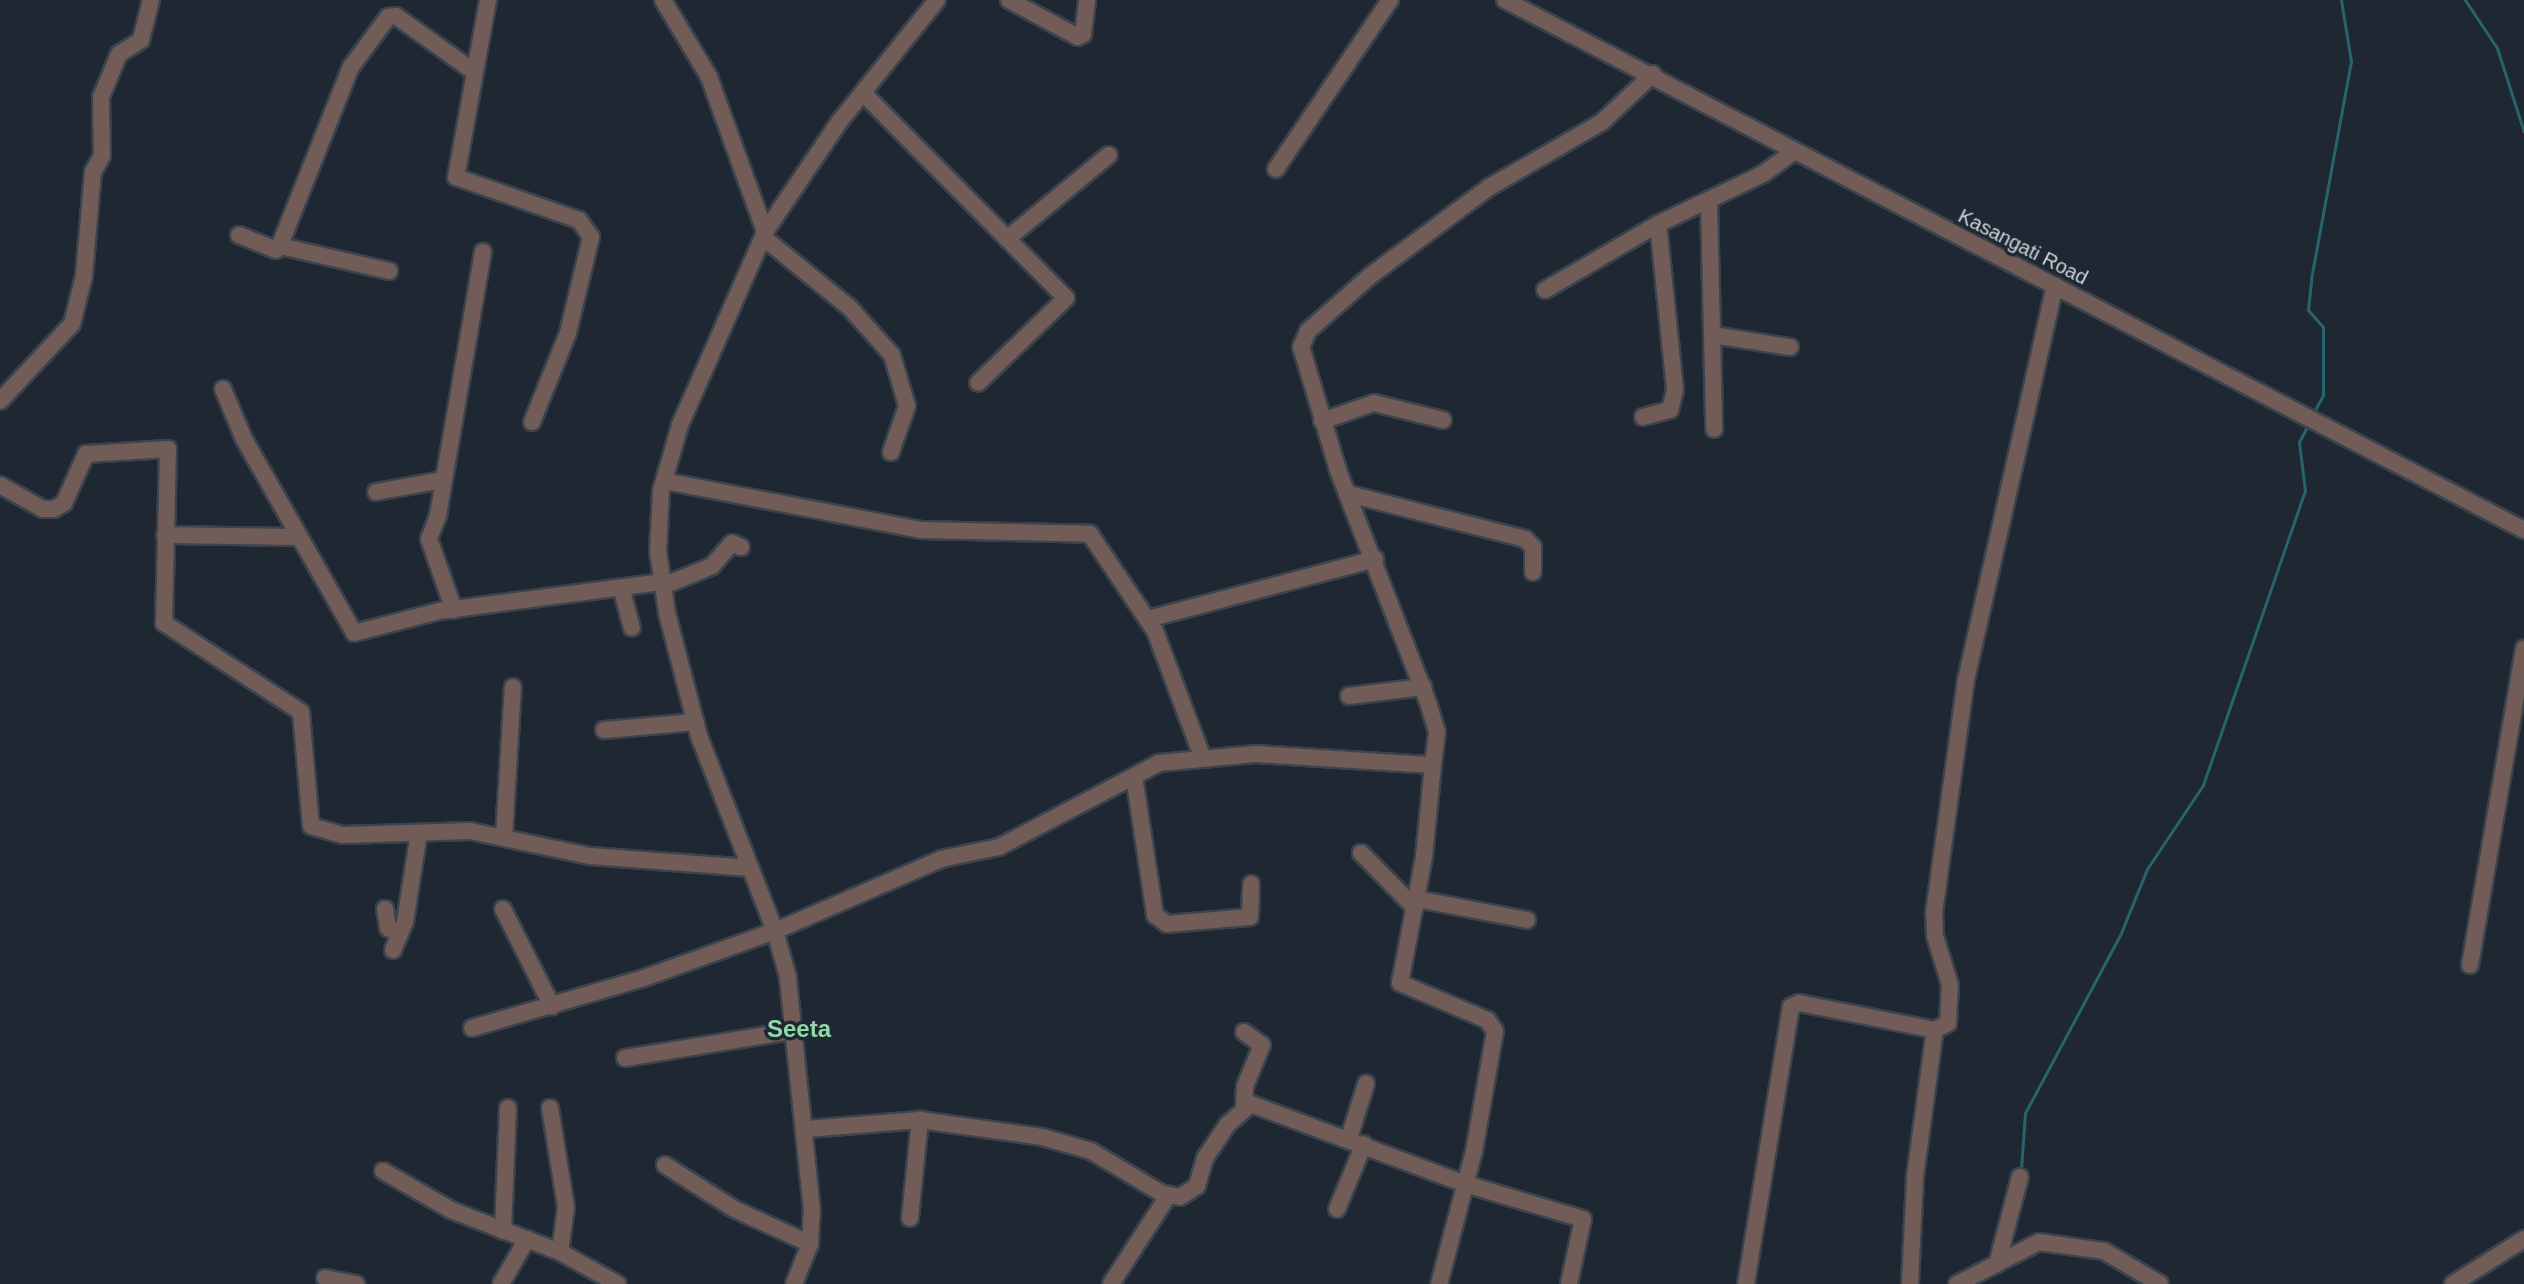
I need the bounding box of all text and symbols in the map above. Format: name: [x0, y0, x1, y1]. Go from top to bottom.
street label: Kasangati Road: [1954, 204, 2092, 290]
district label: Seeta: [767, 1015, 831, 1043]

